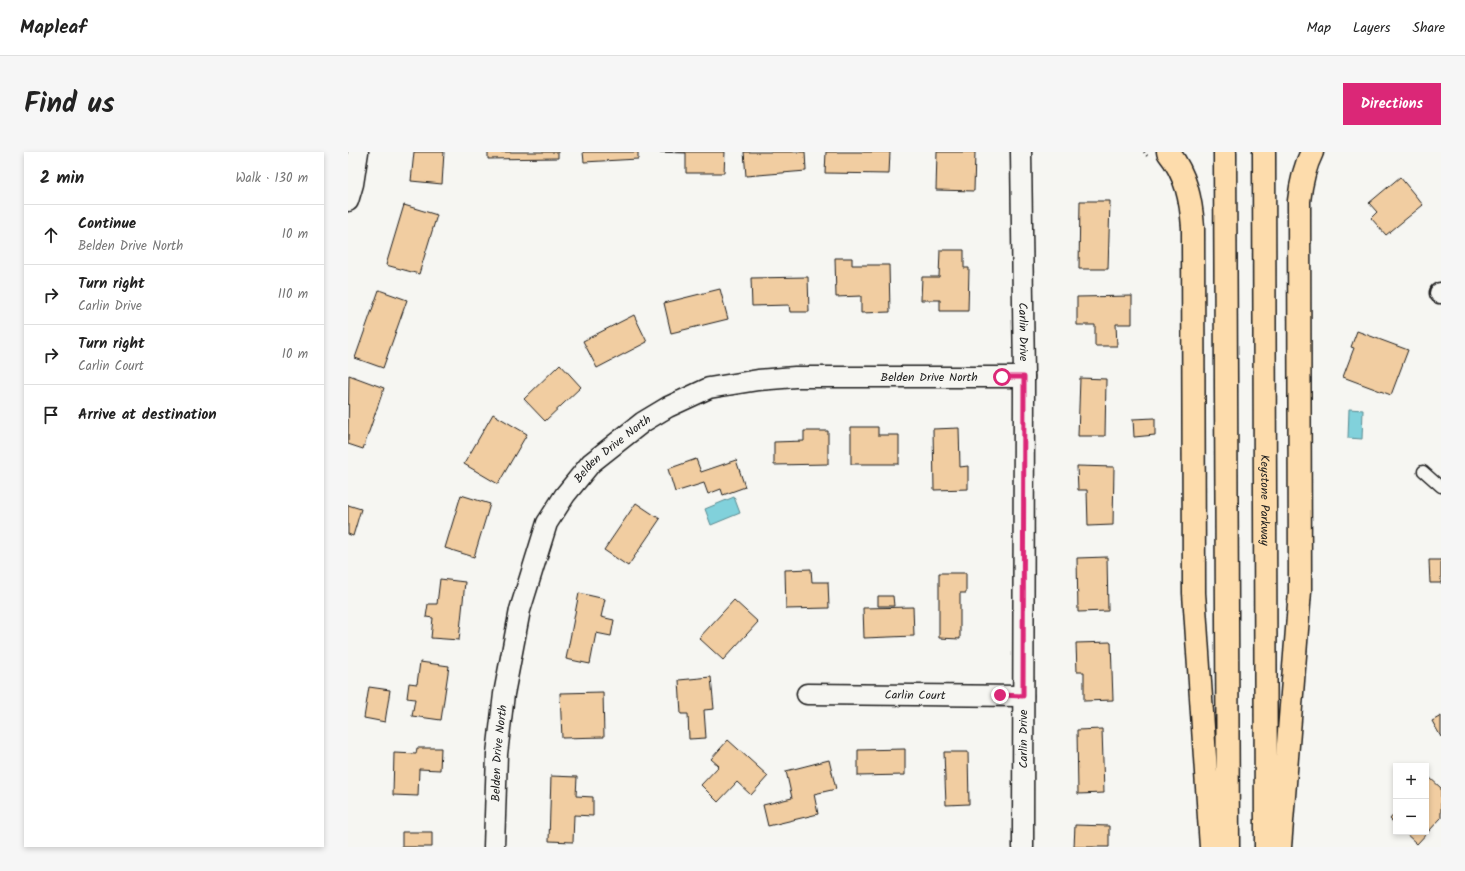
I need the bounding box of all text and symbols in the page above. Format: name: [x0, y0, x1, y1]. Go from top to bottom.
text: Mapleaf: [20, 13, 87, 43]
text: Map: [1307, 17, 1331, 39]
text: Layers: [1353, 17, 1391, 39]
text: Share: [1413, 17, 1445, 39]
text: Find us: [24, 82, 115, 127]
button: Directions: [1343, 83, 1441, 125]
text: 2 min: [40, 165, 84, 192]
text: Walk · 130 m: [235, 168, 308, 189]
text: Continue: [78, 212, 136, 236]
icon: ahead: [40, 224, 62, 246]
text: 10 m: [282, 224, 308, 245]
text: Belden Drive North: [78, 236, 183, 257]
text: Turn right: [78, 272, 145, 296]
icon: right: [40, 284, 62, 306]
text: 110 m: [278, 284, 308, 305]
text: Carlin Drive: [78, 296, 142, 317]
street label: Carlin Drive: [1014, 302, 1033, 362]
text: Turn right: [78, 332, 145, 356]
icon: right: [40, 344, 62, 366]
text: 10 m: [282, 344, 308, 365]
text: Carlin Court: [78, 356, 144, 377]
street label: Belden Drive North: [881, 368, 978, 387]
route start: [993, 368, 1011, 386]
text: Arrive at destination: [78, 403, 217, 427]
icon: arrive: [40, 404, 62, 426]
street label: Belden Drive North: [569, 410, 655, 487]
street label: Keystone Parkway: [1255, 454, 1275, 546]
street label: Carlin Court: [884, 685, 946, 705]
route end: [991, 686, 1009, 704]
street label: Belden Drive North: [486, 704, 512, 802]
street label: Carlin Drive: [1014, 709, 1033, 768]
map controls: [1393, 763, 1429, 835]
button: +: [1393, 763, 1429, 799]
button: −: [1393, 799, 1429, 835]

